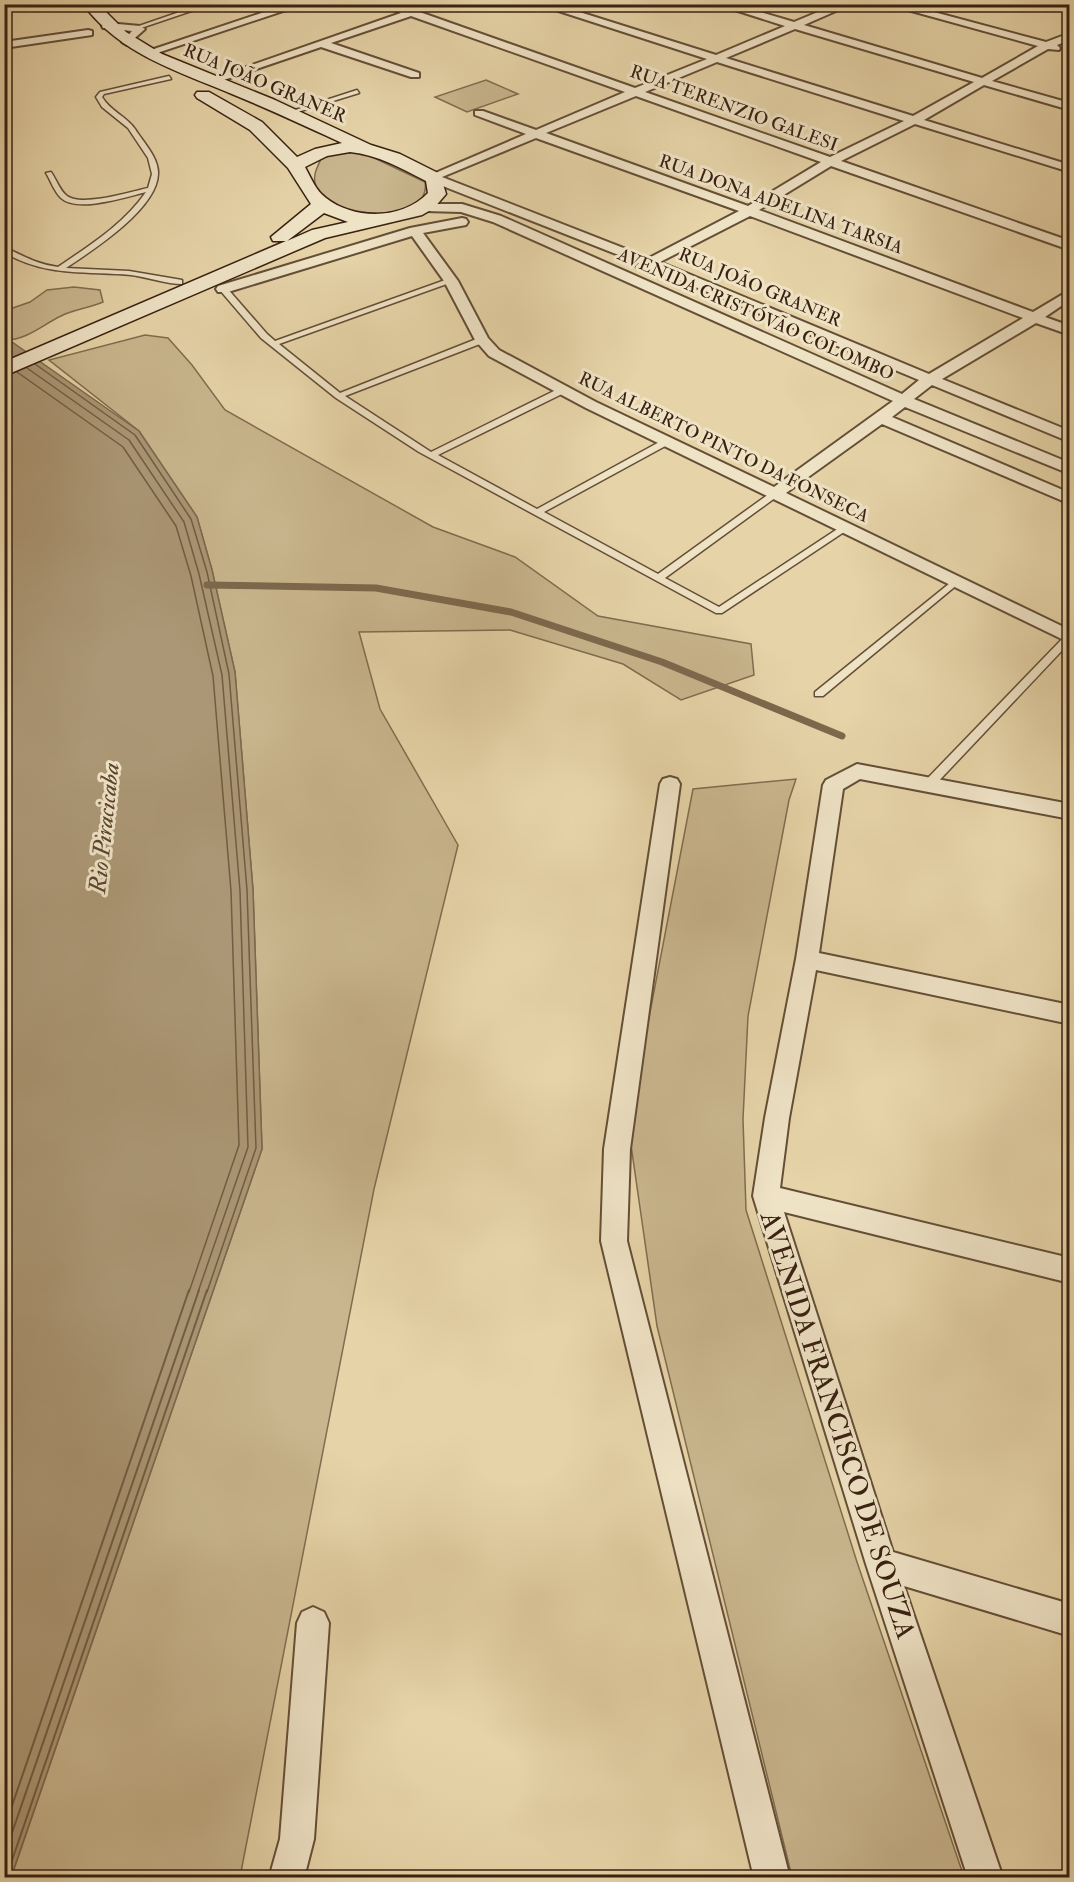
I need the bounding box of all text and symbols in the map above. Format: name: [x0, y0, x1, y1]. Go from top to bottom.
street label: RUA JOÃO GRANER: [180, 39, 351, 129]
street label: RUA TERENZIO GALESI: [627, 60, 841, 157]
street label: RUA DONA ADELINA TARSIA: [656, 150, 907, 260]
street label: AVENIDA CRISTÓVÃO COLOMBO: [613, 242, 898, 386]
street label: RUA JOÃO GRANER: [675, 243, 846, 333]
street label: RUA ALBERTO PINTO DA FONSECA: [575, 367, 873, 528]
water label: Rio Piracicaba: [82, 761, 127, 896]
street label: AVENIDA FRANCISCO DE SOUZA: [752, 1206, 922, 1643]

